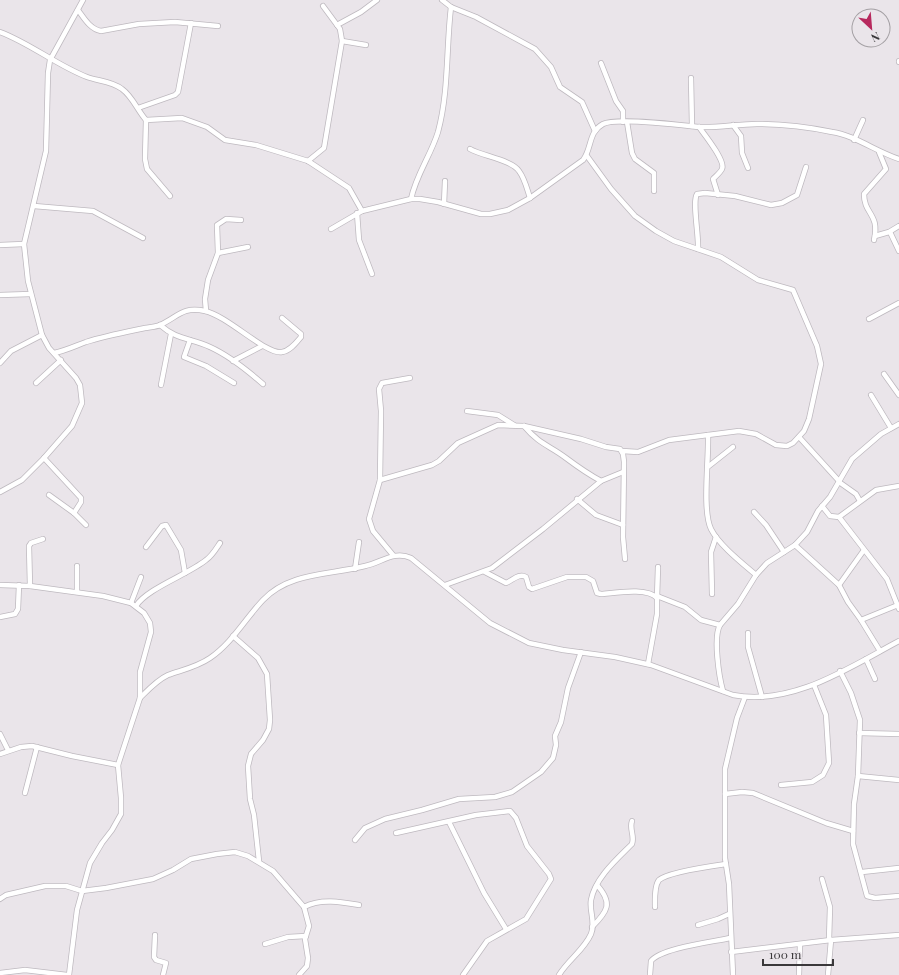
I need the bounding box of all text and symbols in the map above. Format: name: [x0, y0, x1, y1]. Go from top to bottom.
north arrow: [851, 8, 891, 48]
text: N: [869, 29, 882, 46]
scale bar: [763, 941, 833, 967]
text: 100 m: [769, 946, 802, 962]

